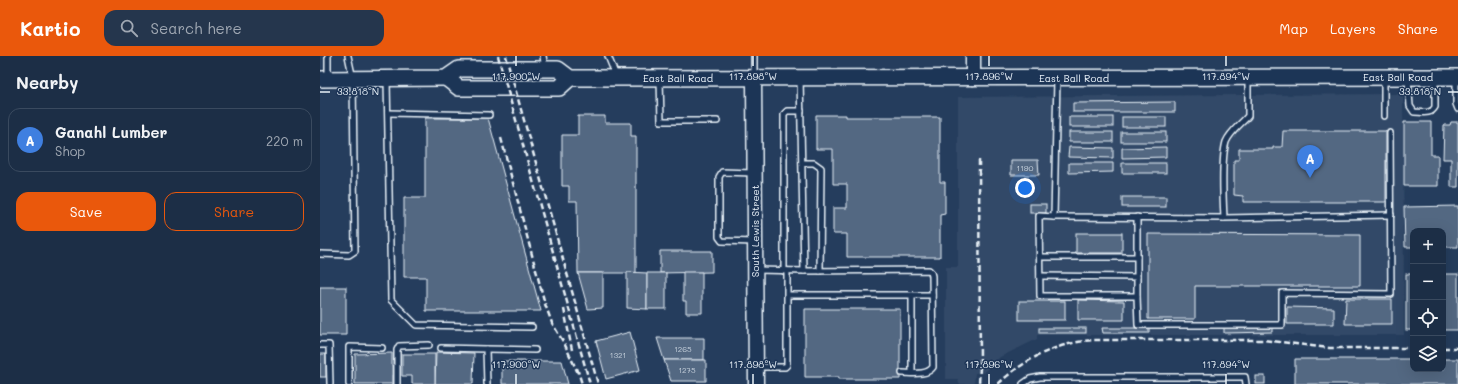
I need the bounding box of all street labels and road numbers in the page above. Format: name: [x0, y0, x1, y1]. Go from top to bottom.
street label: East Ball Road: [1363, 70, 1433, 84]
street label: East Ball Road: [643, 71, 713, 85]
street label: East Ball Road: [1039, 71, 1109, 85]
street label: South Lewis Street: [748, 185, 762, 277]

